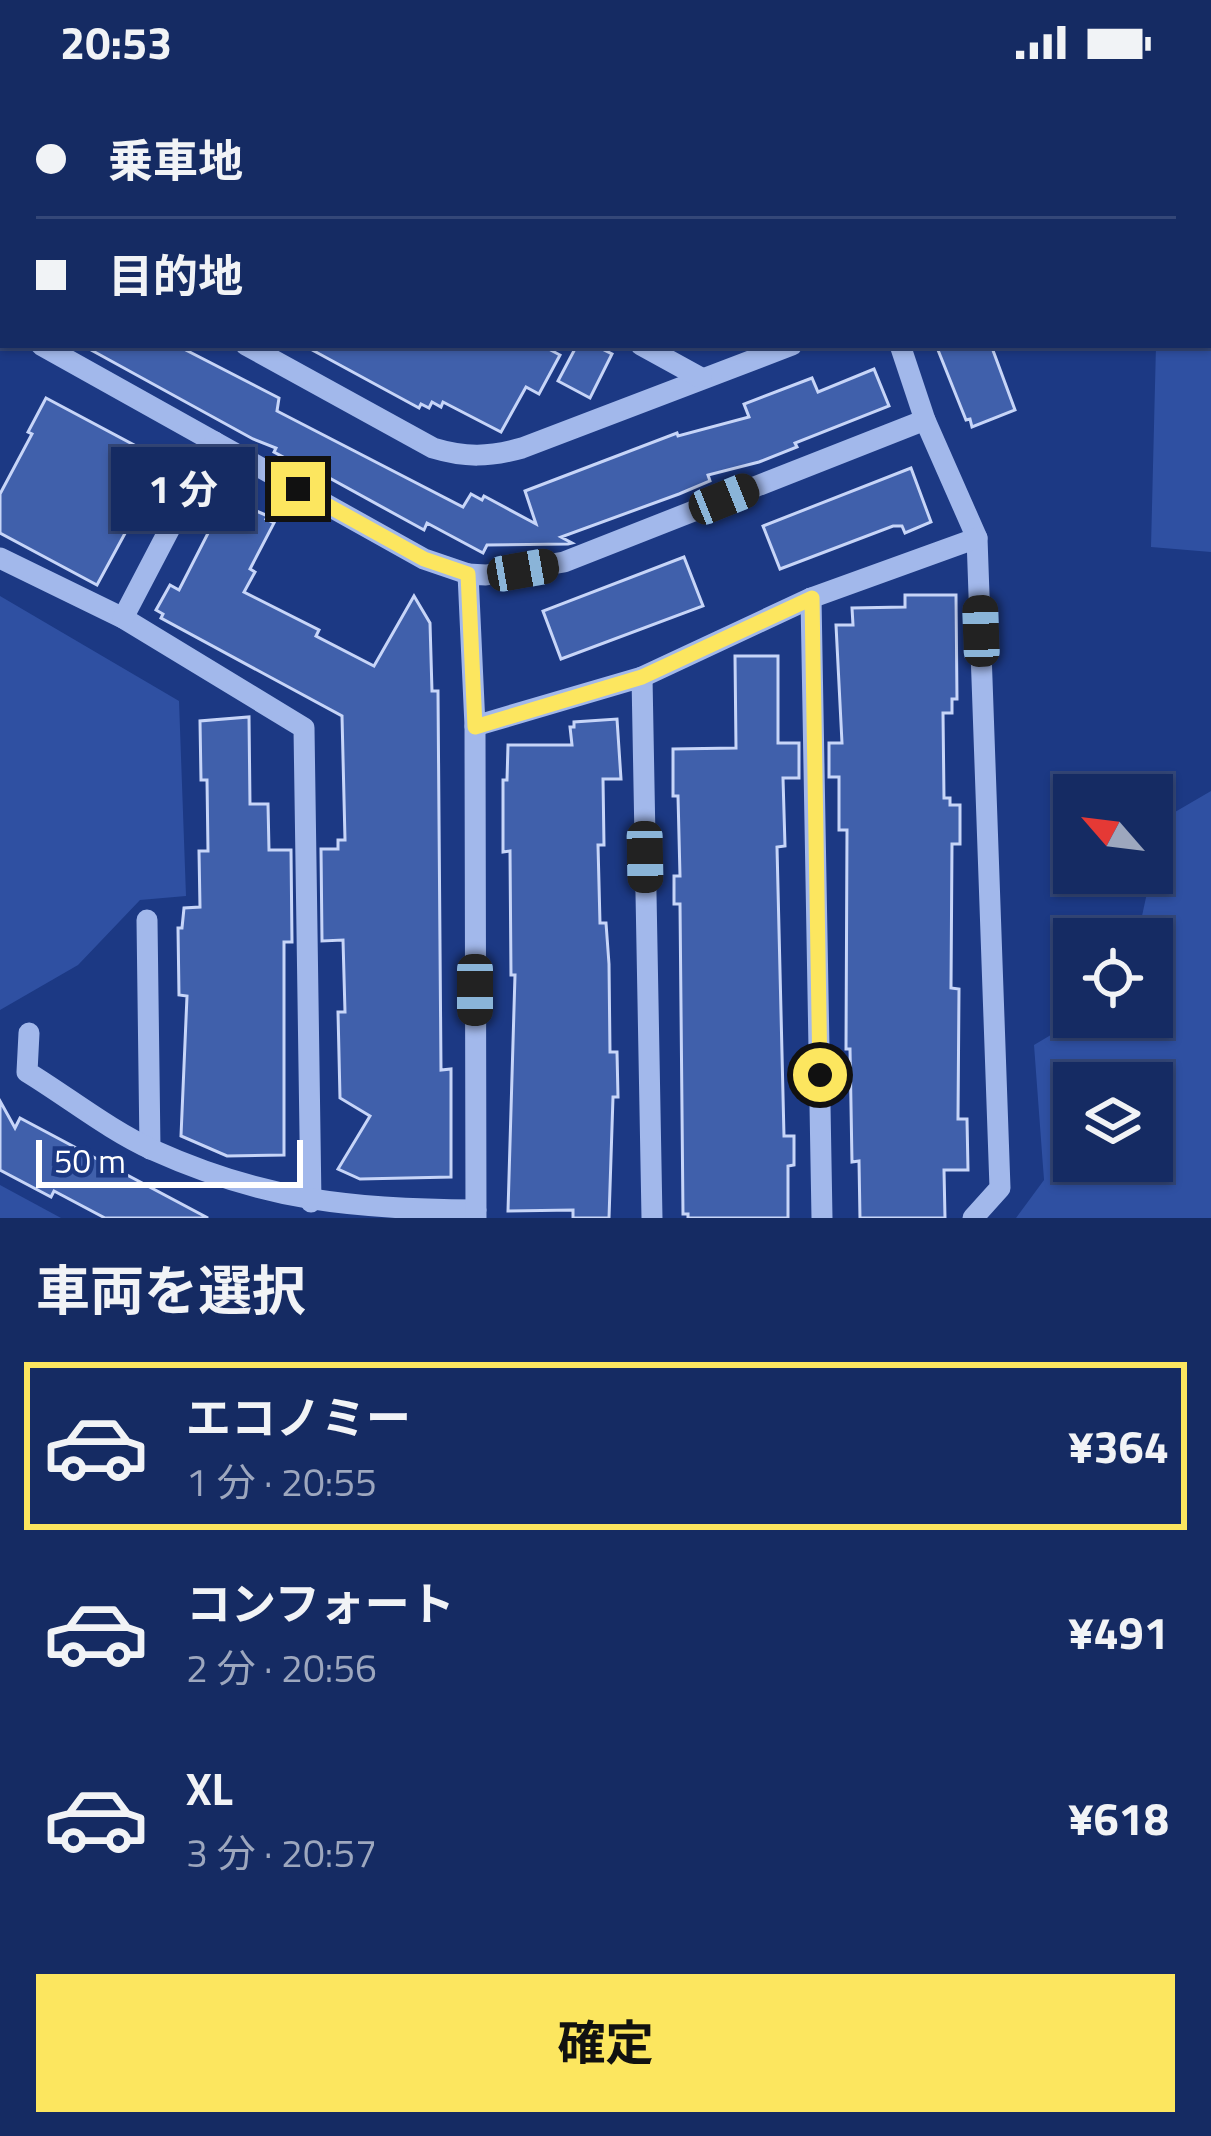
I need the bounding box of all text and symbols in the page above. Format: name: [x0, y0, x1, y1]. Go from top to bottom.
text: 20:53: [60, 8, 172, 76]
text: 乗車地: [108, 126, 243, 194]
text: 目的地: [108, 241, 243, 309]
callout: 1 分: [112, 447, 256, 531]
text: 1 分: [148, 459, 218, 518]
route end: [271, 462, 325, 516]
car: [684, 469, 764, 529]
car: [484, 546, 562, 594]
car: [962, 594, 1000, 668]
north arrow: [1053, 774, 1173, 894]
map controls: [1053, 774, 1173, 1182]
car: [626, 821, 664, 893]
button: locate: [1053, 918, 1173, 1038]
car: [457, 954, 493, 1026]
route start: [793, 1048, 847, 1102]
button: layers: [1053, 1062, 1173, 1182]
scale bar: [36, 1134, 303, 1187]
text: 50 m: [54, 1136, 126, 1186]
text: 車両を選択: [36, 1249, 306, 1331]
text: エコノミー: [186, 1383, 411, 1451]
icon: car: [42, 1392, 150, 1500]
text: ¥364: [1068, 1412, 1169, 1480]
text: 1 分 · 20:55: [186, 1452, 377, 1511]
text: コンフォート: [186, 1569, 455, 1637]
icon: car: [42, 1578, 150, 1686]
text: ¥491: [1068, 1598, 1169, 1666]
text: 2 分 · 20:56: [186, 1638, 377, 1697]
text: XL: [186, 1754, 233, 1822]
icon: car: [42, 1764, 150, 1872]
text: ¥618: [1068, 1784, 1169, 1852]
text: 3 分 · 20:57: [186, 1823, 377, 1882]
button: 確定: [36, 1974, 1175, 2112]

